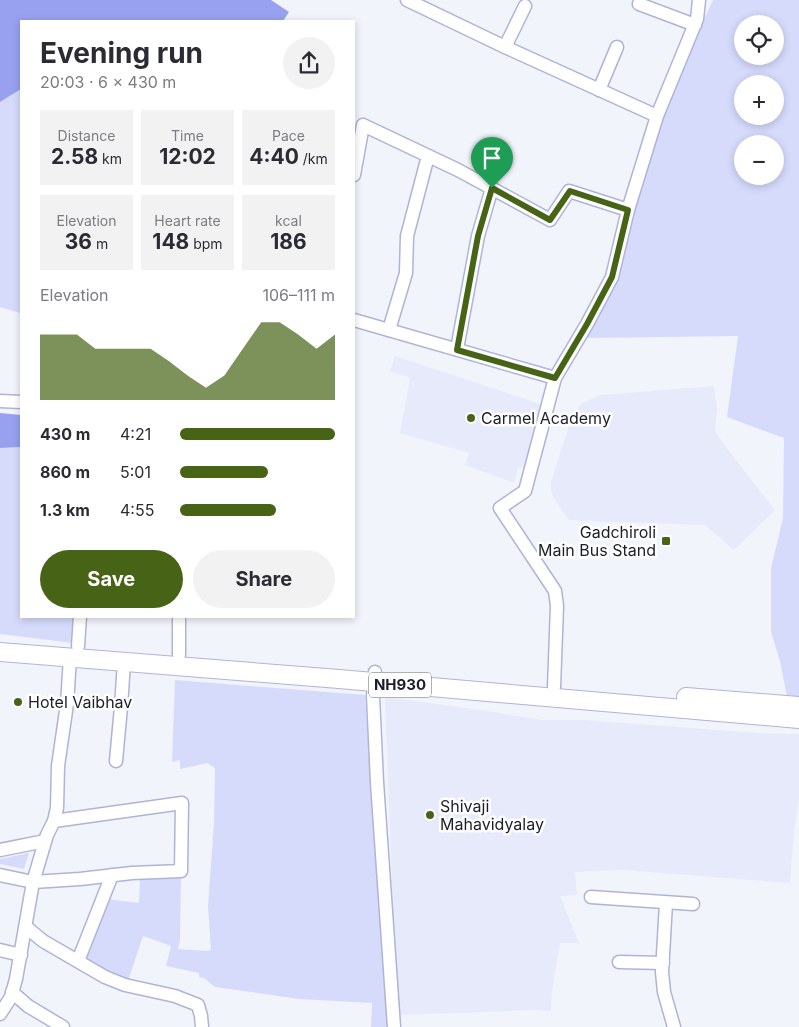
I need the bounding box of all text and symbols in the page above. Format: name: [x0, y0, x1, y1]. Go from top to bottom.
map controls: [734, 15, 784, 185]
button: locate: [734, 15, 784, 65]
text: Evening run: [40, 36, 203, 70]
button: share: [283, 37, 335, 89]
text: 20:03 · 6 × 430 m: [40, 72, 176, 92]
button: +: [734, 75, 784, 125]
text: Distance: [58, 127, 115, 144]
text: Time: [171, 127, 204, 144]
text: Pace: [272, 127, 305, 144]
button: −: [734, 135, 784, 185]
pin: [471, 137, 513, 188]
text: 2.58: [51, 144, 98, 169]
text: 12:02: [159, 144, 216, 169]
text: 4:40: [249, 144, 299, 169]
icon: arrive: [478, 144, 506, 172]
text: km: [98, 150, 122, 167]
text: /km: [299, 150, 328, 167]
text: Elevation: [57, 212, 117, 229]
text: Heart rate: [154, 212, 221, 229]
text: kcal: [275, 212, 302, 229]
text: 36: [65, 229, 92, 254]
text: 148: [152, 229, 189, 254]
text: 186: [270, 229, 307, 254]
text: m: [92, 235, 108, 252]
text: bpm: [189, 235, 223, 252]
text: Elevation: [40, 285, 109, 305]
text: 106–111 m: [262, 285, 335, 305]
place label: Carmel Academy: [481, 408, 611, 428]
marker: Carmel Academy: [465, 412, 477, 424]
text: 430 m: [40, 424, 90, 444]
text: 4:21: [120, 424, 151, 444]
text: 860 m: [40, 462, 90, 482]
text: 5:01: [120, 462, 151, 482]
text: 1.3 km: [40, 500, 90, 520]
text: 4:55: [120, 500, 154, 520]
place label: Gadchiroli Main Bus Stand: [538, 522, 656, 560]
marker: Gadchiroli Main Bus Stand: [660, 535, 672, 547]
button: Save: [40, 550, 183, 608]
button: Share: [193, 550, 335, 608]
road number: NH930: [369, 672, 431, 698]
place label: Hotel Vaibhav: [28, 692, 132, 712]
marker: Hotel Vaibhav: [12, 696, 24, 708]
place label: Shivaji Mahavidyalay: [440, 796, 544, 834]
marker: Shivaji Mahavidyalay: [424, 809, 436, 821]

